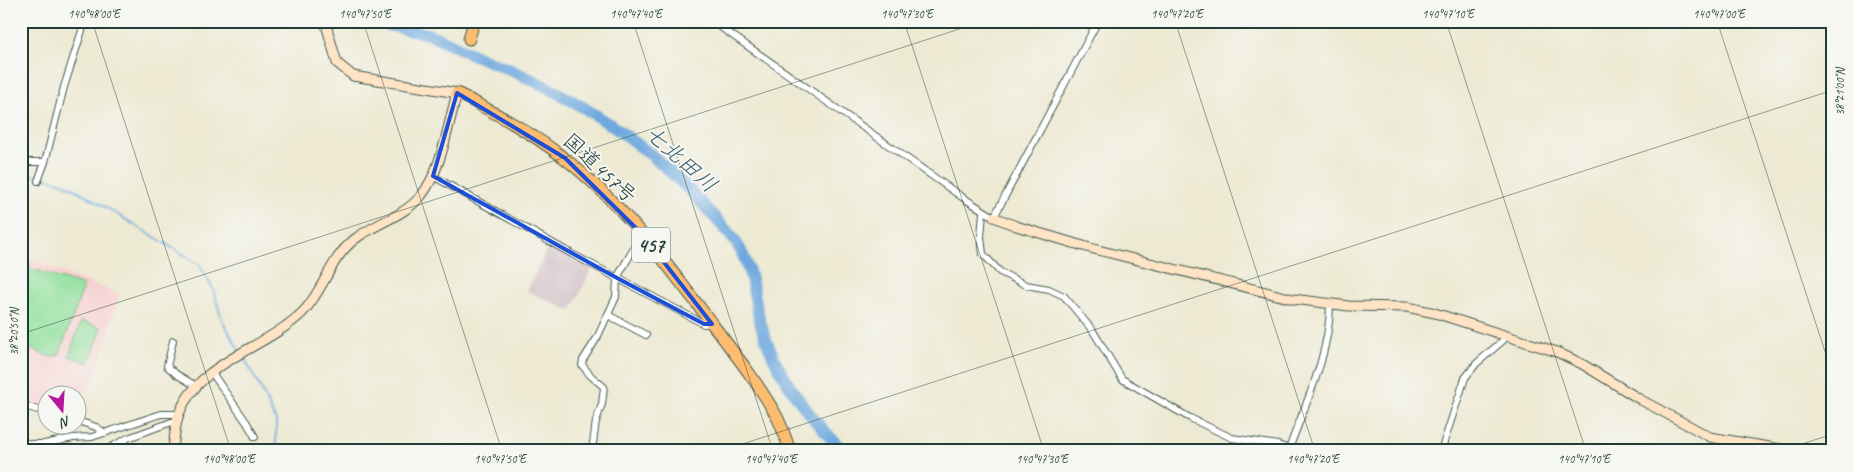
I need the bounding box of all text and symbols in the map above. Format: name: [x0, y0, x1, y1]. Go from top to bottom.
text: 140°48'00"E: [68, 6, 122, 22]
text: 140°47'50"E: [339, 6, 393, 22]
text: 140°47'40"E: [610, 6, 664, 22]
text: 140°47'30"E: [881, 6, 935, 22]
text: 140°47'20"E: [1151, 6, 1205, 22]
text: 140°47'10"E: [1422, 6, 1476, 22]
text: 140°47'00"E: [1693, 6, 1747, 22]
text: 38°21'00"N: [1832, 67, 1848, 116]
water label: 七北田川: [639, 119, 723, 199]
street label: 国道457号: [558, 127, 642, 209]
road number: 457: [632, 228, 670, 262]
text: 38°20'50"N: [6, 307, 22, 356]
north arrow: [38, 384, 88, 434]
text: N: [57, 412, 73, 432]
text: 140°48'00"E: [203, 451, 257, 467]
text: 140°47'50"E: [474, 451, 528, 467]
text: 140°47'40"E: [745, 451, 799, 467]
text: 140°47'30"E: [1016, 451, 1070, 467]
text: 140°47'20"E: [1287, 451, 1341, 467]
text: 140°47'10"E: [1558, 451, 1612, 467]

